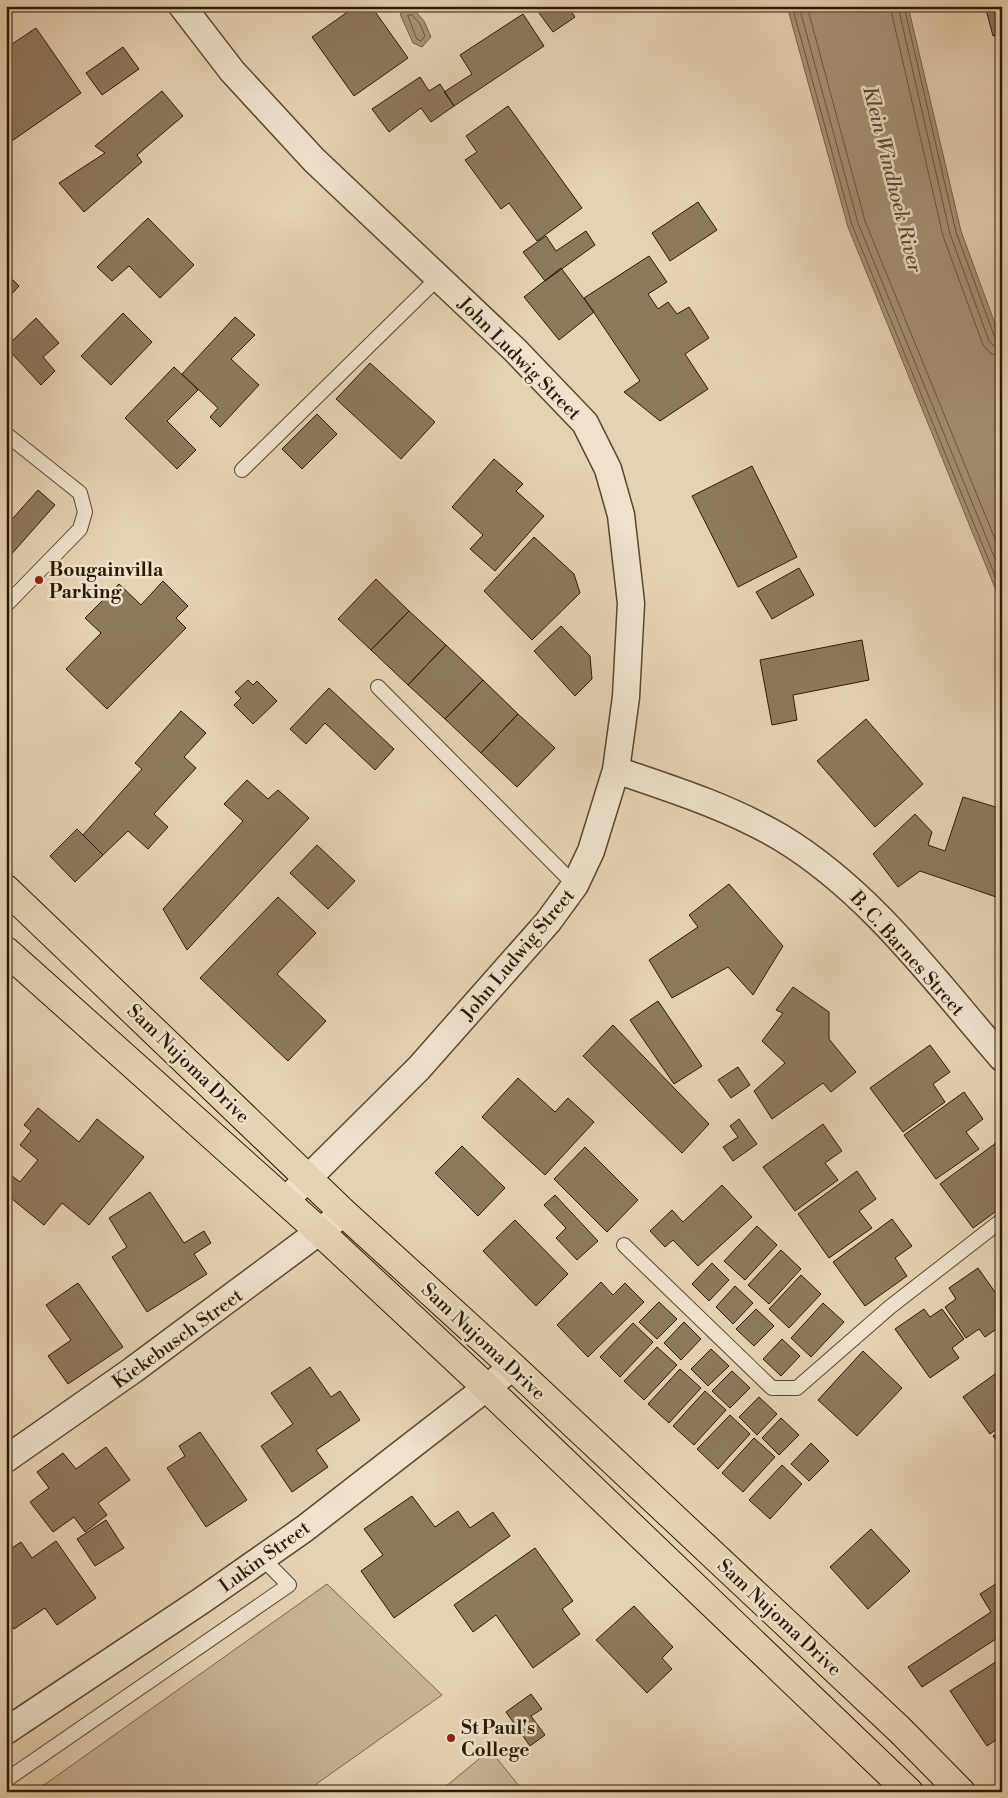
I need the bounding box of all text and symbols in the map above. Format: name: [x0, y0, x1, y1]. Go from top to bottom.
water label: Klein Windhoek River: [856, 84, 927, 276]
street label: John Ludwig Street: [452, 291, 586, 426]
place label: Bougainvilla Parking: [49, 558, 164, 604]
marker: Bougainvilla Parking: [33, 574, 45, 586]
street label: John Ludwig Street: [455, 884, 580, 1026]
street label: B. C. Barnes Street: [844, 886, 970, 1021]
street label: Sam Nujoma Drive: [122, 999, 255, 1128]
street label: Sam Nujoma Drive: [416, 1278, 550, 1406]
street label: Kiekebusch Street: [108, 1283, 248, 1394]
street label: Lukin Street: [214, 1516, 315, 1598]
street label: Sam Nujoma Drive: [712, 1554, 846, 1682]
place label: St Paul's College: [461, 1716, 535, 1762]
marker: St Paul's College: [445, 1732, 457, 1744]

